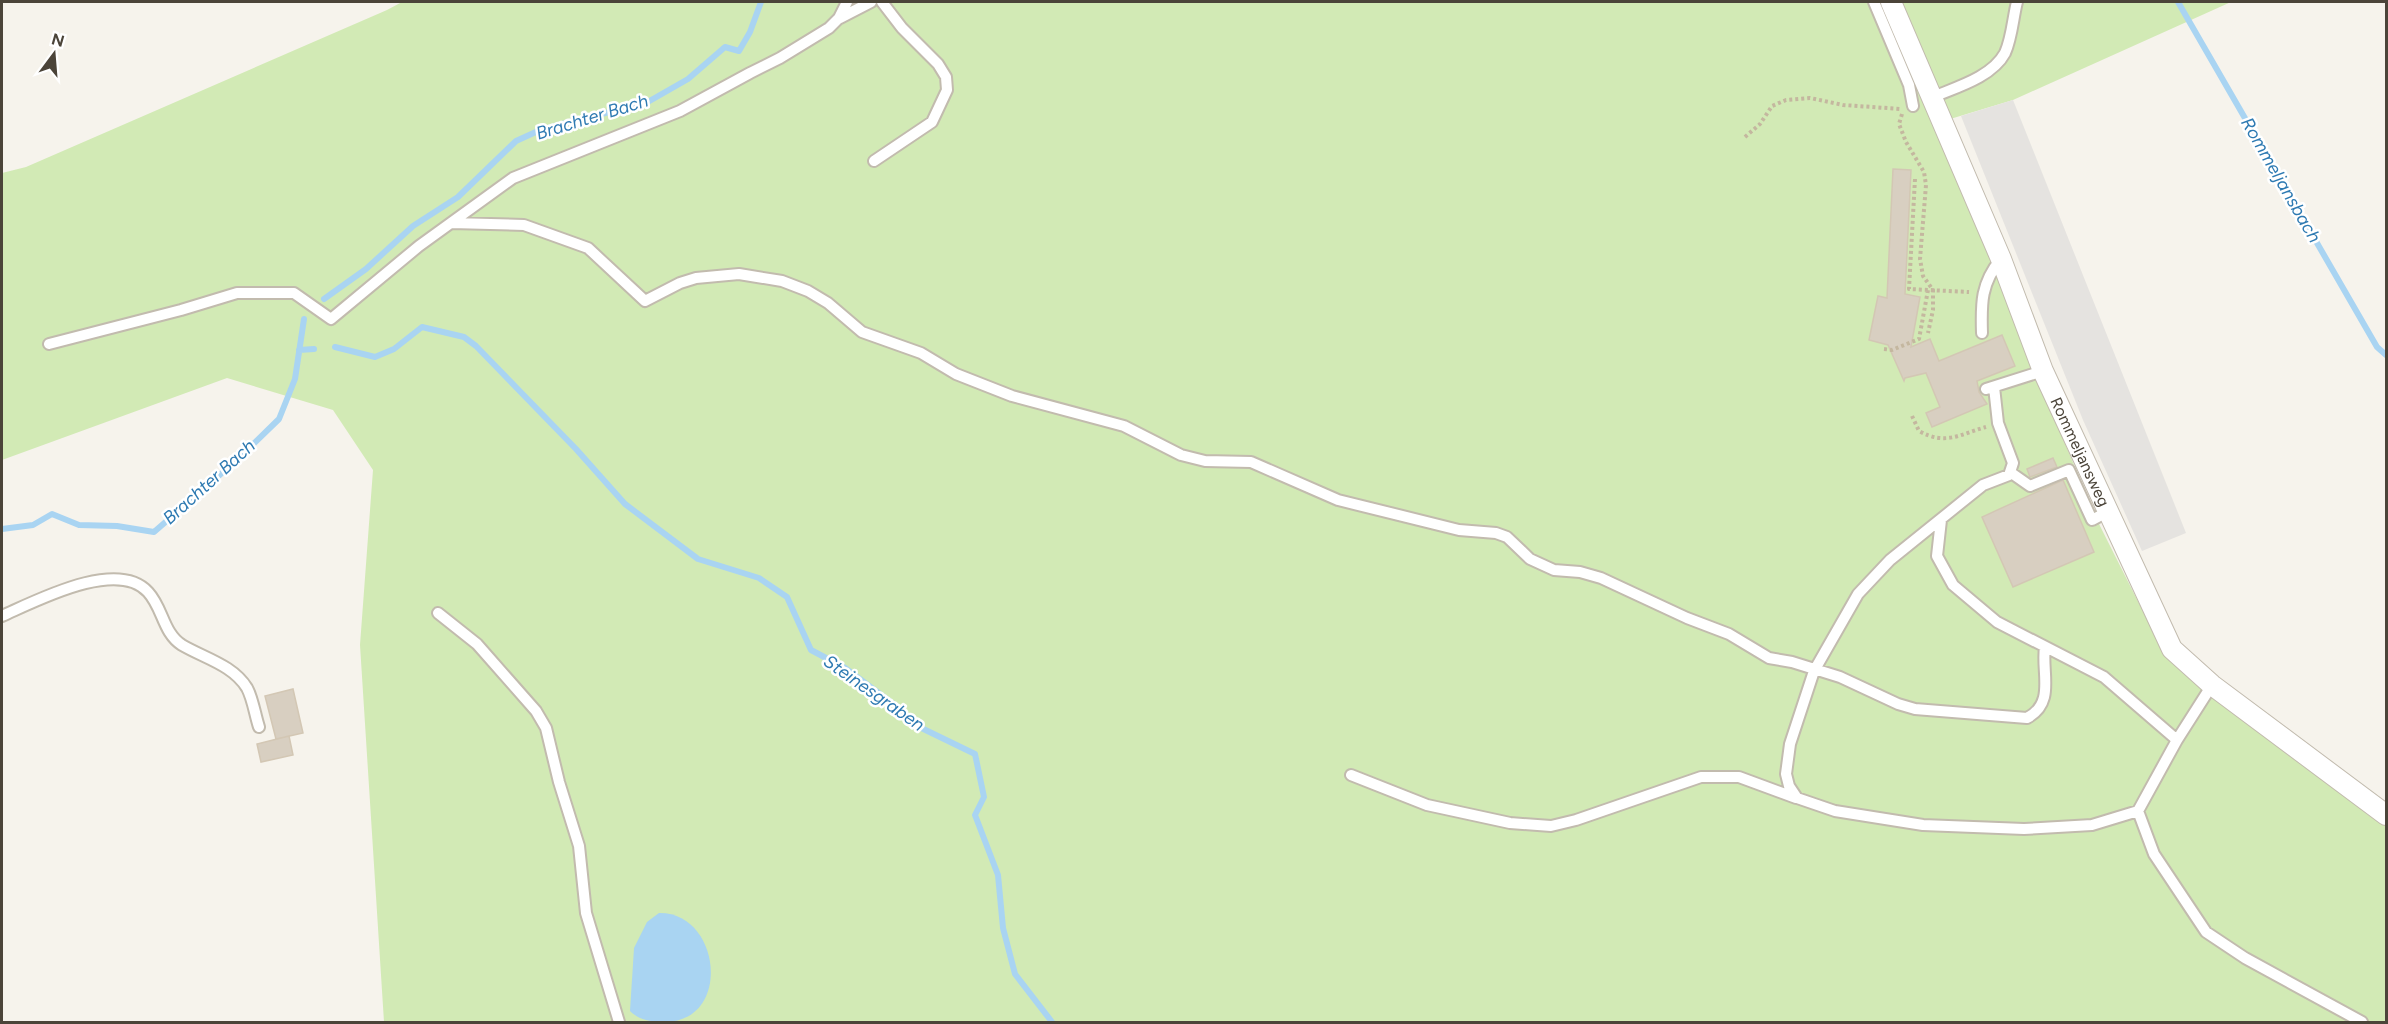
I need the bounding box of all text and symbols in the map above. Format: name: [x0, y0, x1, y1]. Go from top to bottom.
north arrow: [24, 24, 84, 84]
text: N: [49, 29, 67, 51]
water label: Brachter Bach: [533, 89, 651, 145]
water label: Rommeljansbach: [2236, 114, 2326, 246]
street label: Rommeljansweg: [2047, 394, 2114, 509]
water label: Brachter Bach: [158, 435, 260, 529]
water label: Steinesgraben: [819, 650, 929, 736]

